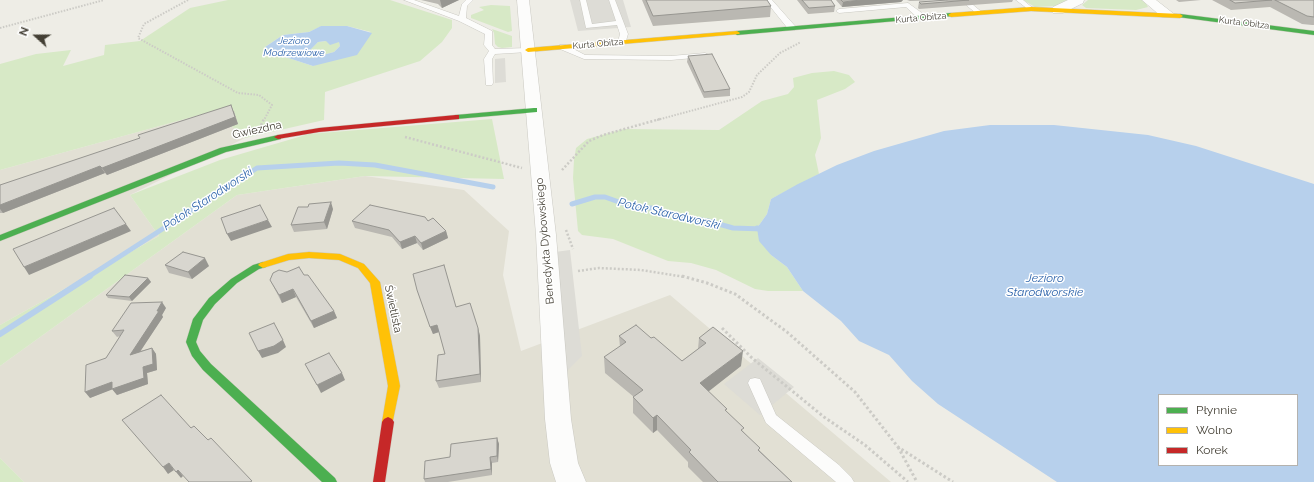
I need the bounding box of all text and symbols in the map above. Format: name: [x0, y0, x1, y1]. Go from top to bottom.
street label: Kurta Obitza: [895, 10, 947, 26]
street label: Kurta Obitza: [1218, 15, 1270, 31]
north arrow: [16, 16, 56, 56]
text: N: [17, 25, 32, 38]
water label: Jezioro Modrzewiowe: [263, 35, 325, 58]
street label: Kurta Obitza: [572, 36, 624, 52]
street label: Gwiezdna: [231, 118, 283, 142]
water label: Potok Starodworski: [160, 165, 256, 233]
street label: Benedykta Dybowskiego: [533, 177, 557, 305]
water label: Potok Starodworski: [617, 195, 721, 233]
water label: Jezioro Starodworskie: [1007, 271, 1083, 299]
street label: Świetlista: [382, 284, 404, 334]
legend: [1158, 394, 1298, 466]
text: Płynnie: [1196, 403, 1237, 417]
text: Wolno: [1196, 423, 1232, 437]
text: Korek: [1196, 443, 1228, 457]

